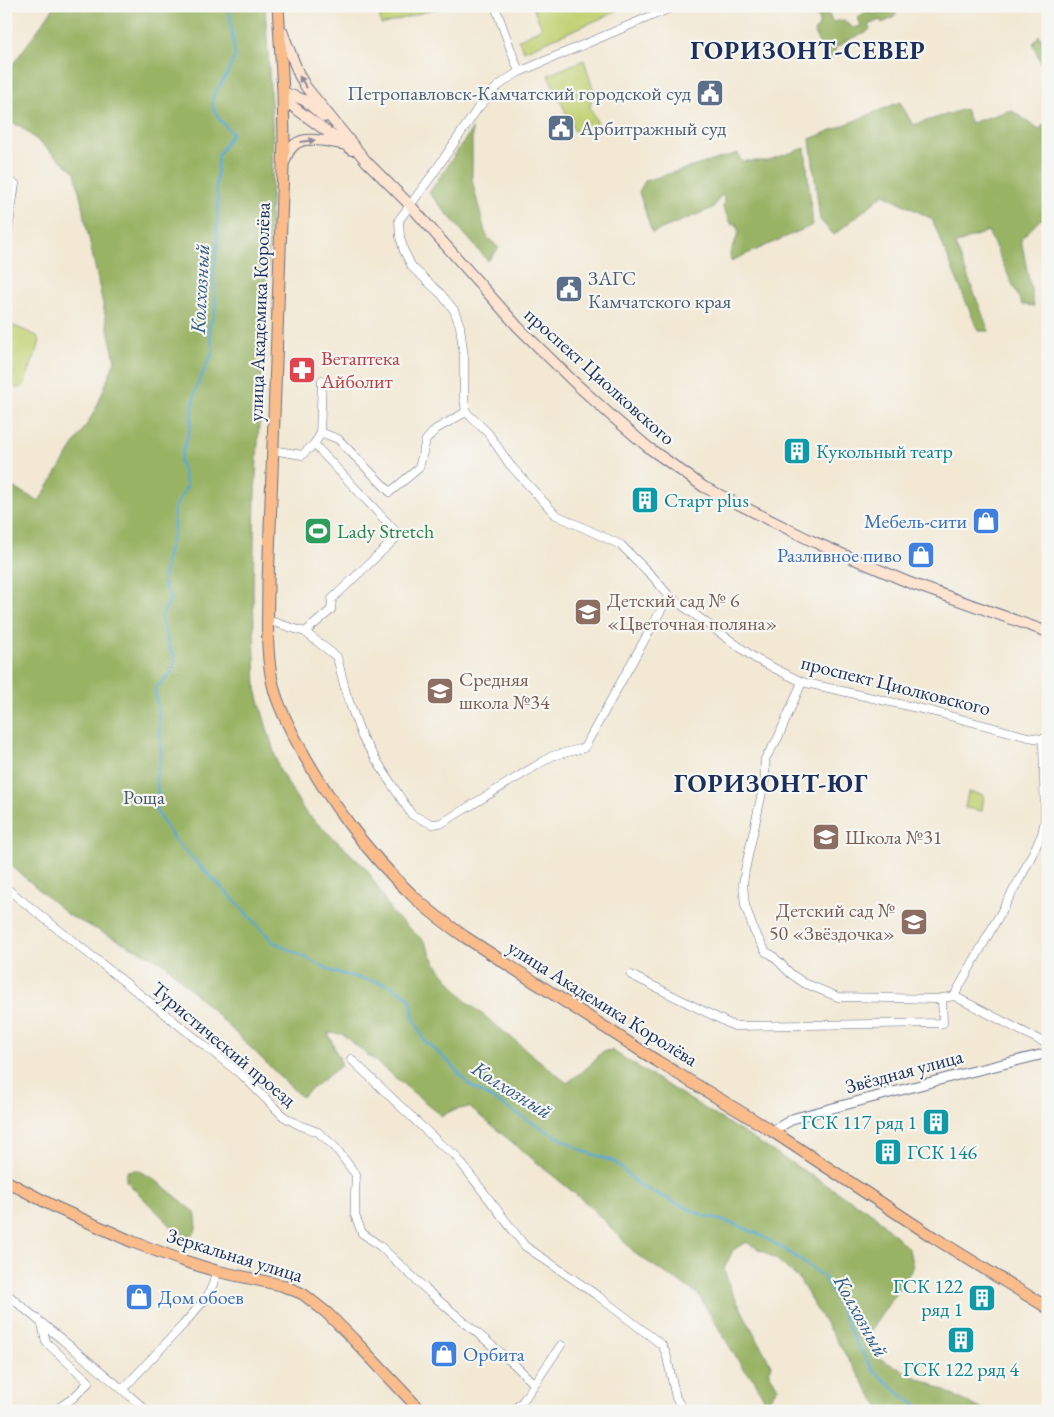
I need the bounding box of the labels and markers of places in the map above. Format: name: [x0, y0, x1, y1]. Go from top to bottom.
public building icon: Петропавловск-Камчатский городской суд: [695, 78, 725, 108]
place label: Петропавловск-Камчатский городской суд: [347, 80, 691, 106]
public building icon: Арбитражный суд: [546, 113, 576, 143]
place label: Арбитражный суд: [579, 115, 726, 141]
place label: ЗАГС Камчатского края: [588, 265, 731, 314]
public building icon: ЗАГС Камчатского края: [554, 274, 584, 304]
place label: Ветаптека Айболит: [320, 345, 400, 394]
pharmacy icon: Ветаптека Айболит: [287, 355, 317, 385]
building icon: Кукольный театр: [782, 436, 812, 466]
place label: Кукольный театр: [816, 438, 953, 464]
building icon: Старт plus: [630, 485, 660, 515]
place label: Старт plus: [664, 487, 749, 513]
shop icon: Мебель-сити: [971, 506, 1001, 536]
place label: Мебель-сити: [864, 508, 967, 534]
sports icon: Lady Stretch: [303, 516, 333, 546]
place label: Lady Stretch: [337, 518, 434, 544]
shop icon: Разливное пиво: [906, 540, 936, 570]
place label: Разливное пиво: [777, 542, 902, 568]
place label: Детский сад № 6 «Цветочная поляна»: [607, 587, 777, 636]
school or university icon: Детский сад № 6 «Цветочная поляна»: [573, 597, 603, 627]
place label: Средняя школа №34: [459, 666, 550, 715]
school or university icon: Средняя школа №34: [425, 676, 455, 706]
school or university icon: Школа №31: [811, 822, 841, 852]
place label: Школа №31: [845, 824, 942, 850]
place label: Детский сад № 50 «Звёздочка»: [769, 897, 895, 946]
school or university icon: Детский сад № 50 «Звёздочка»: [899, 907, 929, 937]
building icon: ГСК 117 ряд 1: [921, 1107, 951, 1137]
place label: ГСК 117 ряд 1: [801, 1109, 917, 1135]
building icon: ГСК 146: [873, 1137, 903, 1167]
place label: ГСК 146: [907, 1139, 978, 1165]
place label: ГСК 122 ряд 1: [893, 1273, 963, 1322]
shop icon: Дом обоев: [124, 1282, 154, 1312]
building icon: ГСК 122 ряд 1: [967, 1283, 997, 1313]
place label: Дом обоев: [158, 1284, 244, 1310]
building icon: ГСК 122 ряд 4: [946, 1325, 976, 1355]
shop icon: Орбита: [429, 1339, 459, 1369]
place label: Орбита: [463, 1341, 525, 1367]
place label: ГСК 122 ряд 4: [903, 1356, 1019, 1382]

